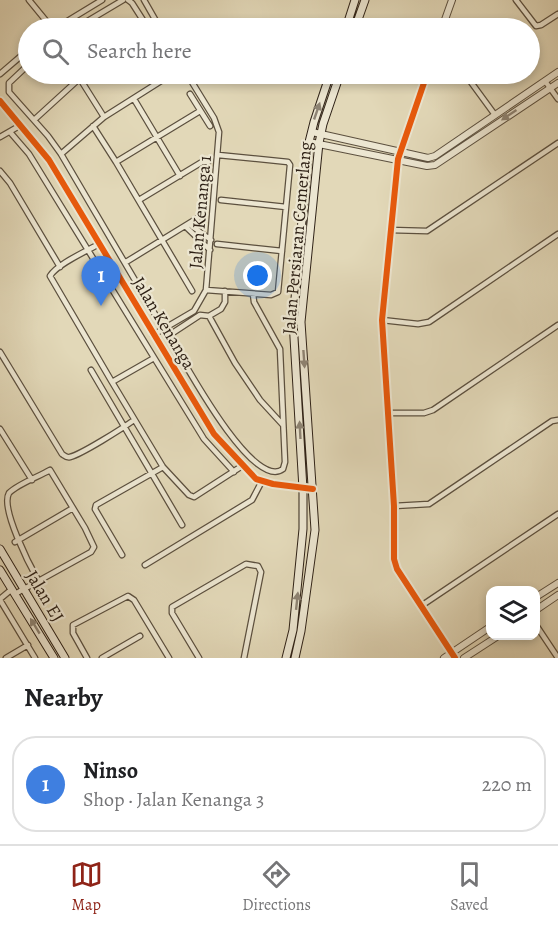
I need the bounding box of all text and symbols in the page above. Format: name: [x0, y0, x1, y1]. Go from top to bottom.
search box: [18, 18, 540, 84]
icon: search: [39, 35, 72, 68]
text: Search here: [87, 36, 192, 66]
one-way arrow: [313, 102, 323, 120]
one-way arrow: [502, 109, 518, 121]
street label: Jalan Persiaran Cemerlang: [277, 140, 317, 336]
street label: Jalan Kenanga 1: [183, 154, 217, 270]
pin: 1: [82, 256, 120, 306]
your location: [243, 261, 272, 290]
street label: Jalan Kenanga: [127, 272, 201, 374]
one-way arrow: [299, 349, 309, 368]
one-way arrow: [295, 421, 304, 440]
street label: Jalan EJ: [20, 566, 70, 626]
map controls: [486, 586, 540, 640]
button: layers: [486, 586, 540, 640]
one-way arrow: [292, 591, 301, 610]
one-way arrow: [29, 618, 40, 634]
text: Nearby: [24, 680, 103, 715]
text: Ninso: [83, 756, 138, 786]
text: 1: [42, 771, 49, 798]
text: 220 m: [482, 771, 532, 798]
text: Shop · Jalan Kenanga 3: [83, 786, 264, 813]
tab: Map: [70, 858, 103, 916]
tab: Directions: [242, 858, 311, 916]
tab: Saved: [450, 858, 488, 916]

